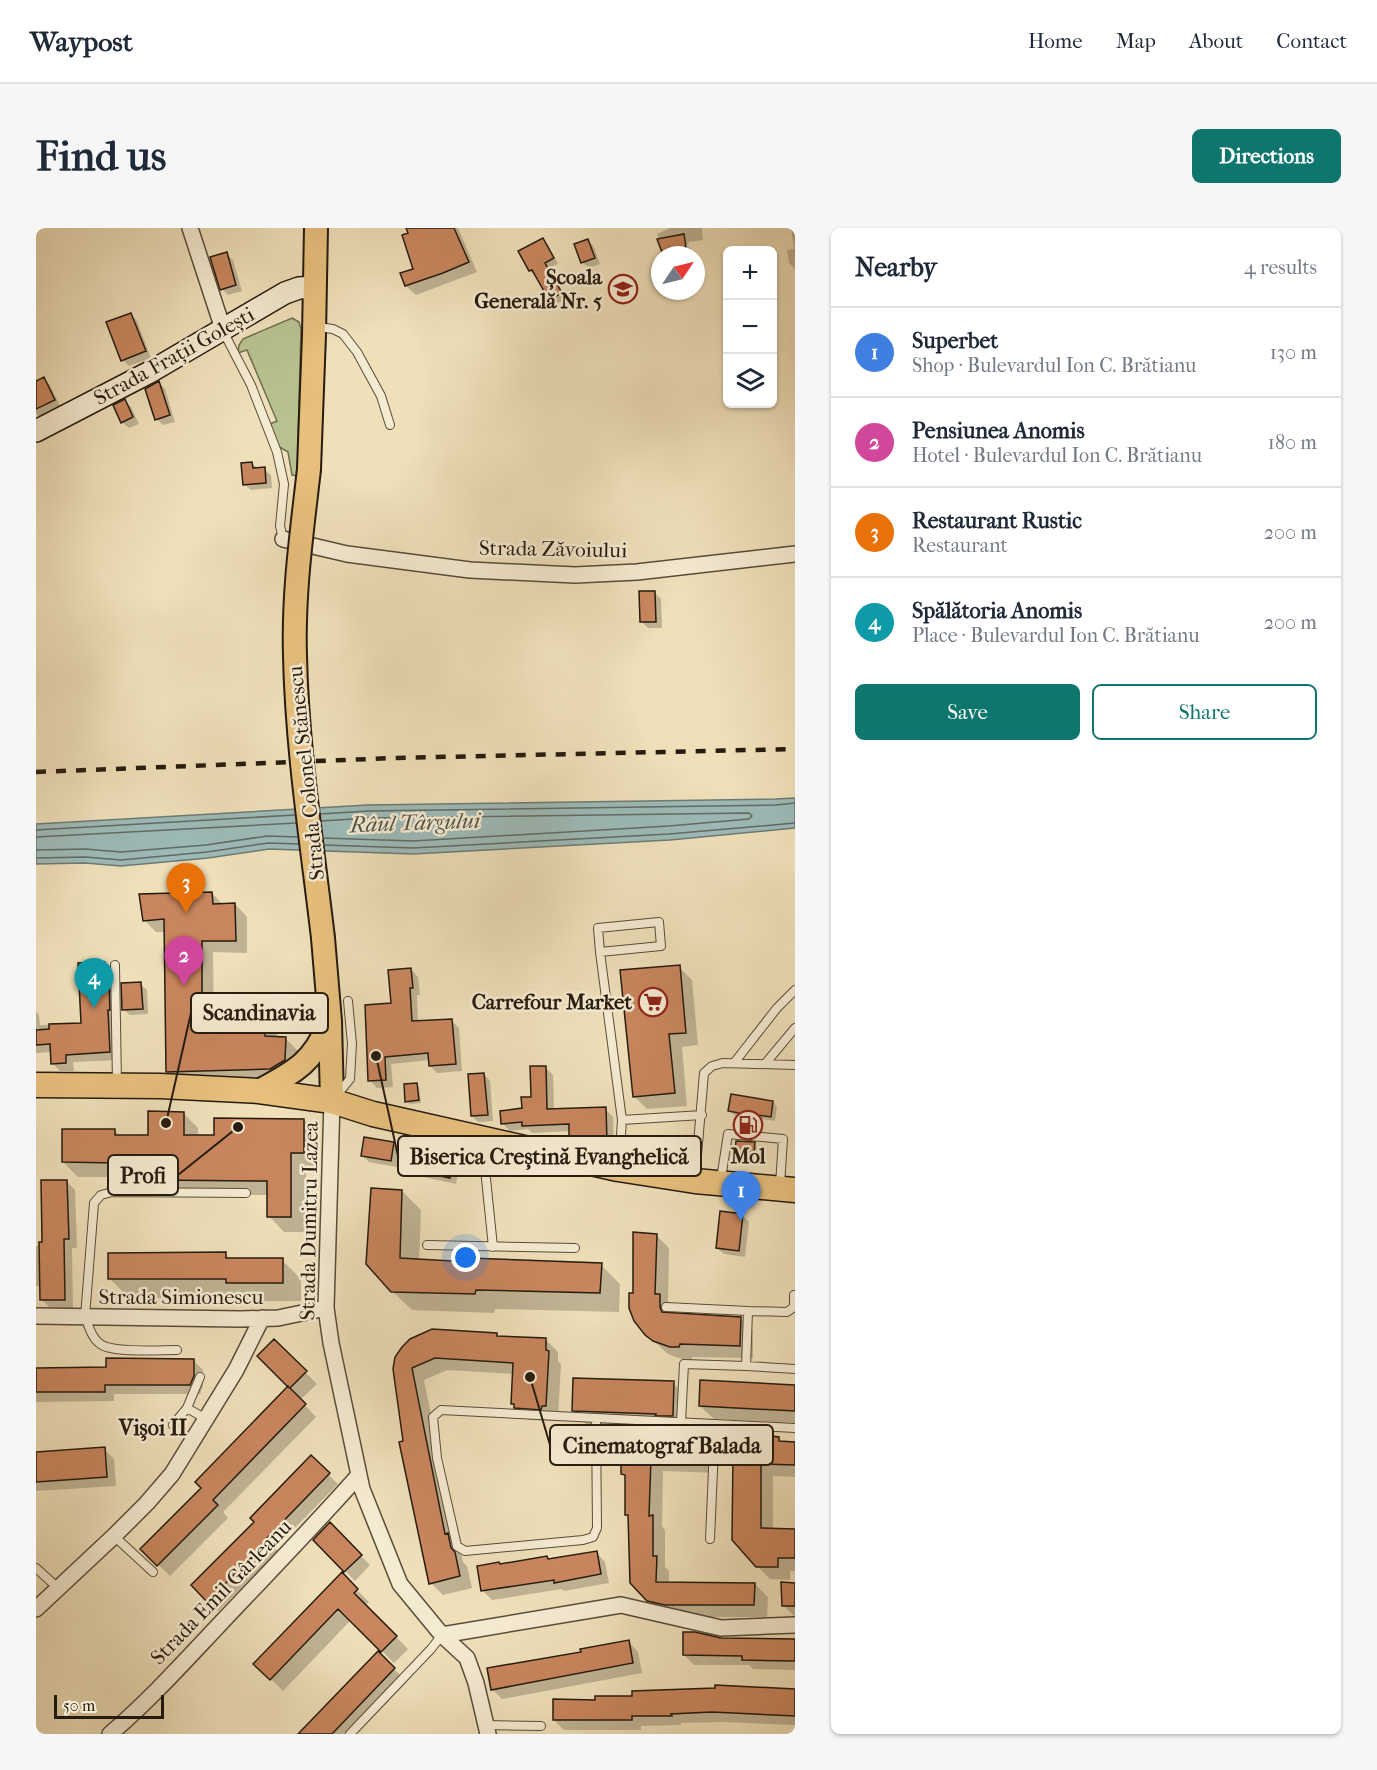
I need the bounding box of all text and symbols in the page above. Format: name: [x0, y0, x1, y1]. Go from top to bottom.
text: Waypost: [30, 25, 133, 58]
text: Home: [1028, 29, 1083, 53]
text: Map: [1116, 29, 1156, 53]
text: About: [1189, 29, 1243, 53]
text: Contact: [1276, 29, 1347, 53]
button: Directions: [1192, 129, 1341, 183]
text: Find us: [36, 132, 166, 181]
north arrow: [651, 246, 705, 300]
map controls: [723, 246, 777, 408]
button: +: [723, 246, 777, 300]
text: Nearby: [855, 252, 937, 283]
text: 4 results: [1244, 256, 1317, 279]
place label: Școala Generală Nr. 5: [474, 265, 603, 313]
school or university icon: Școala Generală Nr. 5: [607, 273, 639, 305]
button: −: [723, 300, 777, 354]
street label: Strada Frații Golești: [90, 302, 259, 411]
text: Superbet: [912, 328, 998, 354]
text: 1: [871, 341, 878, 364]
text: 130 m: [1270, 341, 1317, 364]
button: layers: [723, 354, 777, 408]
text: Shop · Bulevardul Ion C. Brătianu: [912, 354, 1196, 377]
text: Pensiunea Anomis: [912, 418, 1085, 444]
text: 2: [869, 431, 880, 454]
text: 180 m: [1268, 431, 1317, 454]
text: Hotel · Bulevardul Ion C. Brătianu: [912, 444, 1202, 467]
text: Restaurant Rustic: [912, 508, 1082, 534]
text: 3: [870, 521, 879, 544]
text: 200 m: [1264, 521, 1317, 544]
text: Restaurant: [912, 534, 1008, 557]
street label: Strada Zăvoiului: [479, 536, 627, 562]
text: Spălătoria Anomis: [912, 598, 1082, 624]
text: 4: [869, 611, 880, 634]
text: 200 m: [1264, 611, 1317, 634]
text: Place · Bulevardul Ion C. Brătianu: [912, 624, 1200, 647]
street label: Strada Colonel Stănescu: [283, 664, 329, 881]
button: Save: [855, 684, 1080, 740]
button: Share: [1092, 684, 1317, 740]
water label: Râul Târgului: [348, 808, 482, 838]
pin: 3: [166, 864, 206, 913]
pin: 2: [164, 936, 204, 986]
pin: 4: [74, 958, 114, 1008]
supermarket icon: Carrefour Market: [637, 986, 669, 1018]
place label: Carrefour Market: [472, 990, 632, 1014]
callout: Scandinavia: [191, 993, 328, 1033]
text: Scandinavia: [203, 1000, 316, 1026]
fuel station icon: Mol: [732, 1109, 764, 1141]
street label: Strada Dumitru Lazea: [295, 1121, 323, 1321]
callout: Biserica Creștină Evanghelică: [398, 1136, 701, 1176]
text: Biserica Creștină Evanghelică: [409, 1144, 689, 1170]
place label: Mol: [729, 1144, 766, 1168]
callout: Profi: [108, 1155, 178, 1195]
text: Profi: [120, 1163, 167, 1189]
pin: 1: [722, 1172, 760, 1221]
your location: [451, 1243, 480, 1272]
street label: Strada Simionescu: [99, 1285, 264, 1309]
district label: Vişoi II: [118, 1415, 188, 1441]
callout: Cinematograf Balada: [550, 1425, 773, 1465]
text: Cinematograf Balada: [563, 1433, 762, 1459]
street label: Strada Emil Gârleanu: [146, 1514, 297, 1670]
scale bar: [54, 1692, 164, 1720]
text: 50 m: [63, 1696, 95, 1715]

